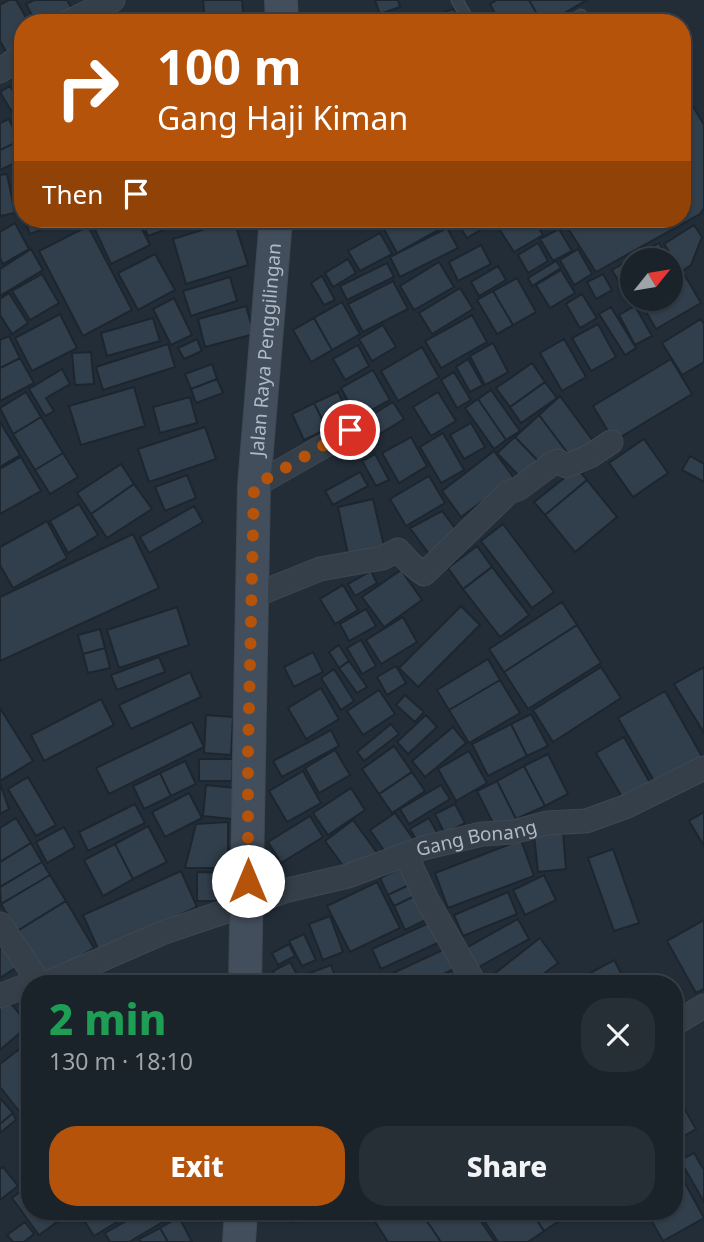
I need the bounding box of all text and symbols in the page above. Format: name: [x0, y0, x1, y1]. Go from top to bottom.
text: 100 m: [157, 33, 302, 99]
icon: right: [42, 42, 133, 133]
text: Gang Haji Kiman: [157, 96, 408, 139]
icon: arrive: [117, 175, 155, 213]
text: Then: [42, 176, 103, 212]
street label: Jalan Raya Penggilingan: [243, 242, 287, 459]
north arrow: [620, 248, 682, 312]
map controls: [620, 248, 683, 311]
pin: [320, 400, 380, 460]
icon: arrive: [331, 411, 369, 449]
street label: Gang Bonang: [413, 813, 540, 862]
position arrow: [211, 844, 285, 918]
text: 2 min: [49, 990, 166, 1047]
button: close: [581, 998, 655, 1072]
text: 130 m · 18:10: [49, 1045, 193, 1077]
button: Exit: [49, 1126, 345, 1206]
button: Share: [359, 1126, 655, 1206]

